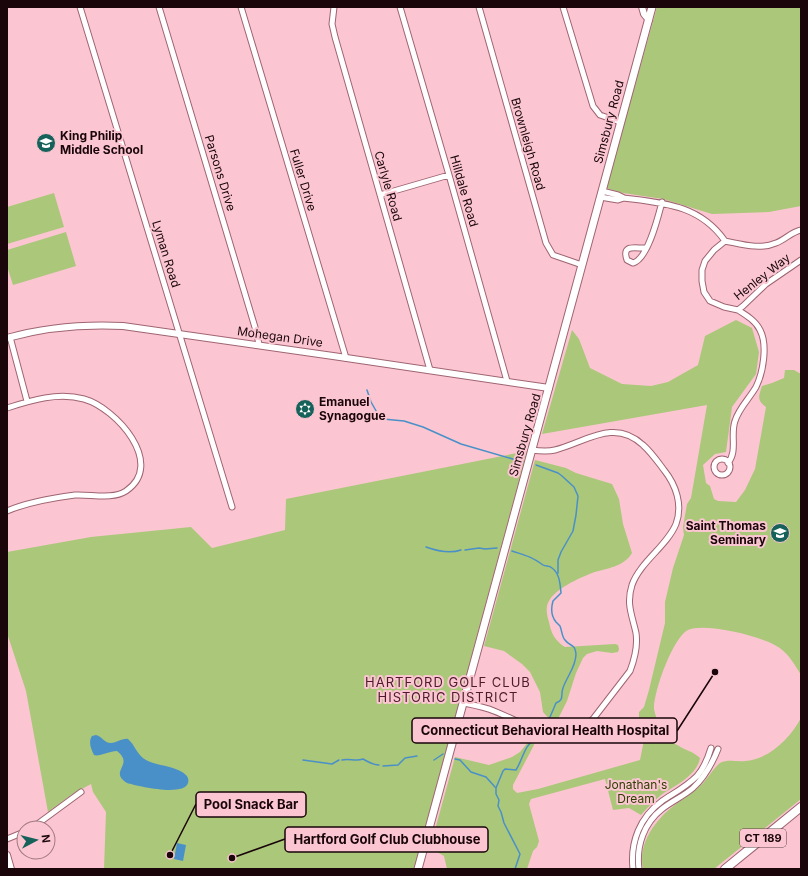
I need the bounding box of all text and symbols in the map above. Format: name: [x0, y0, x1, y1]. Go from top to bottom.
street label: Simsbury Road: [590, 79, 627, 165]
street label: Brownleigh Road: [508, 96, 549, 192]
place label: King Philip Middle School: [60, 128, 143, 157]
school or university icon: King Philip Middle School: [35, 132, 57, 154]
street label: Parsons Drive: [202, 133, 239, 213]
street label: Fuller Drive: [287, 147, 320, 213]
street label: Carlyle Road: [371, 149, 406, 223]
street label: Hilldale Road: [447, 153, 482, 228]
street label: Lyman Road: [149, 218, 184, 289]
street label: Henley Way: [731, 250, 793, 303]
street label: Mohegan Drive: [236, 323, 324, 350]
street label: Simsbury Road: [506, 392, 544, 478]
place label: Emanuel Synagogue: [319, 394, 386, 423]
synagogue icon: Emanuel Synagogue: [294, 398, 316, 420]
place label: Saint Thomas Seminary: [686, 518, 767, 547]
school or university icon: Saint Thomas Seminary: [769, 522, 791, 544]
district label: HARTFORD GOLF CLUB HISTORIC DISTRICT: [365, 674, 531, 705]
callout: Connecticut Behavioral Health Hospital: [412, 718, 677, 743]
text: Connecticut Behavioral Health Hospital: [421, 722, 669, 738]
park label: Jonathan's Dream: [605, 777, 667, 806]
callout: Pool Snack Bar: [196, 792, 306, 817]
text: Pool Snack Bar: [204, 796, 299, 812]
north arrow: [16, 820, 56, 860]
callout: Hartford Golf Club Clubhouse: [285, 827, 488, 852]
road number: CT 189: [740, 829, 786, 847]
text: Hartford Golf Club Clubhouse: [294, 831, 481, 847]
text: N: [38, 834, 53, 844]

